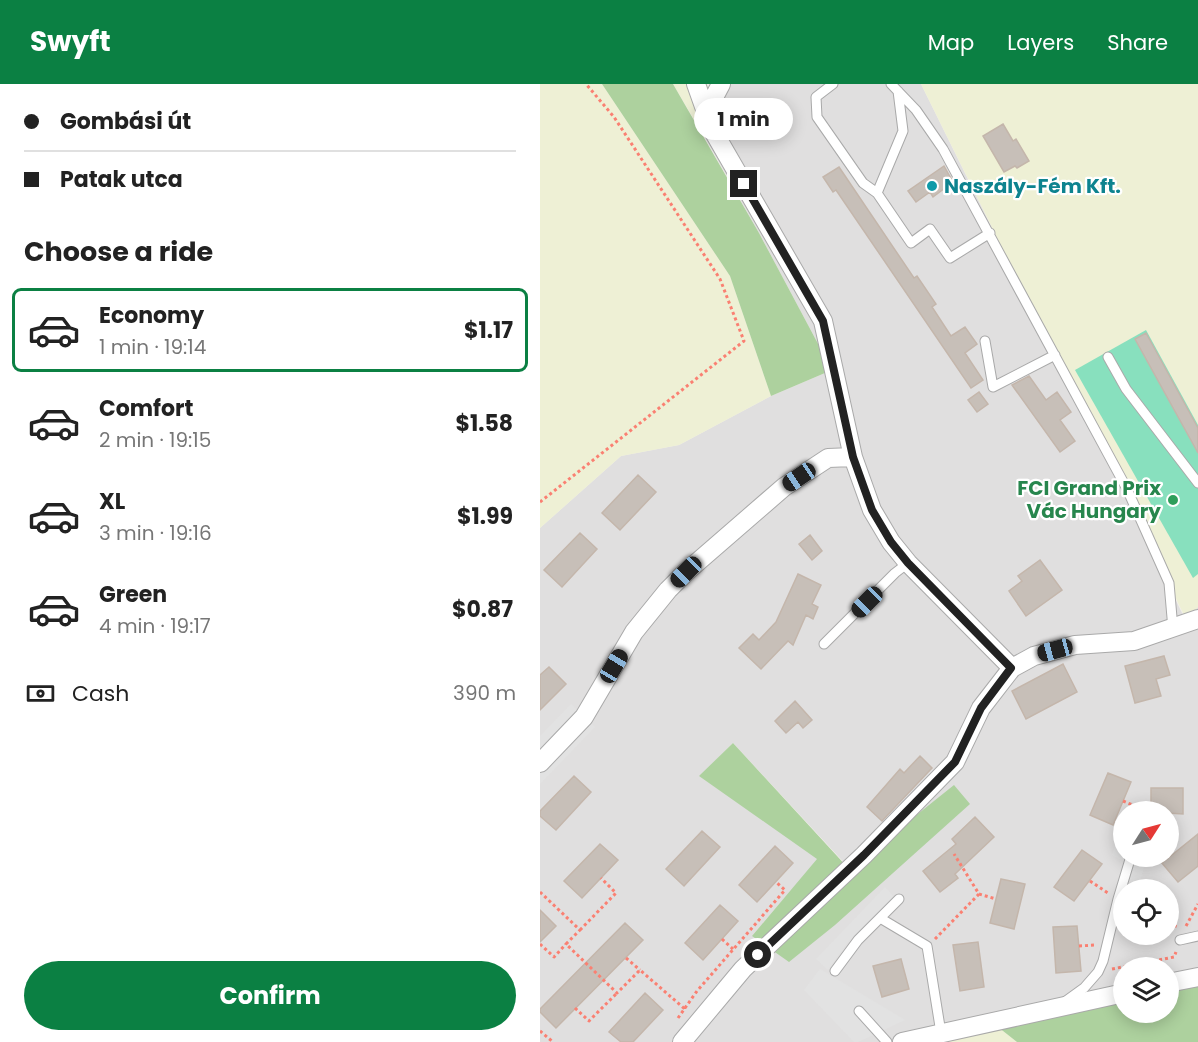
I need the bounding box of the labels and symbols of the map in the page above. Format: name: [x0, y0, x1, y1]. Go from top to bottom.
callout: 1 min: [694, 97, 794, 139]
route end: [730, 170, 757, 197]
place label: Naszály-Fém Kft.: [944, 172, 1121, 200]
marker: Naszály-Fém Kft.: [925, 179, 939, 193]
car: [779, 459, 819, 495]
place label: FCI Grand Prix Vác Hungary: [1017, 474, 1161, 525]
marker: FCI Grand Prix Vác Hungary: [1166, 493, 1180, 507]
car: [667, 553, 705, 591]
car: [848, 583, 886, 621]
car: [1035, 637, 1075, 663]
car: [597, 646, 631, 686]
north arrow: [1113, 801, 1179, 867]
route start: [744, 941, 771, 968]

